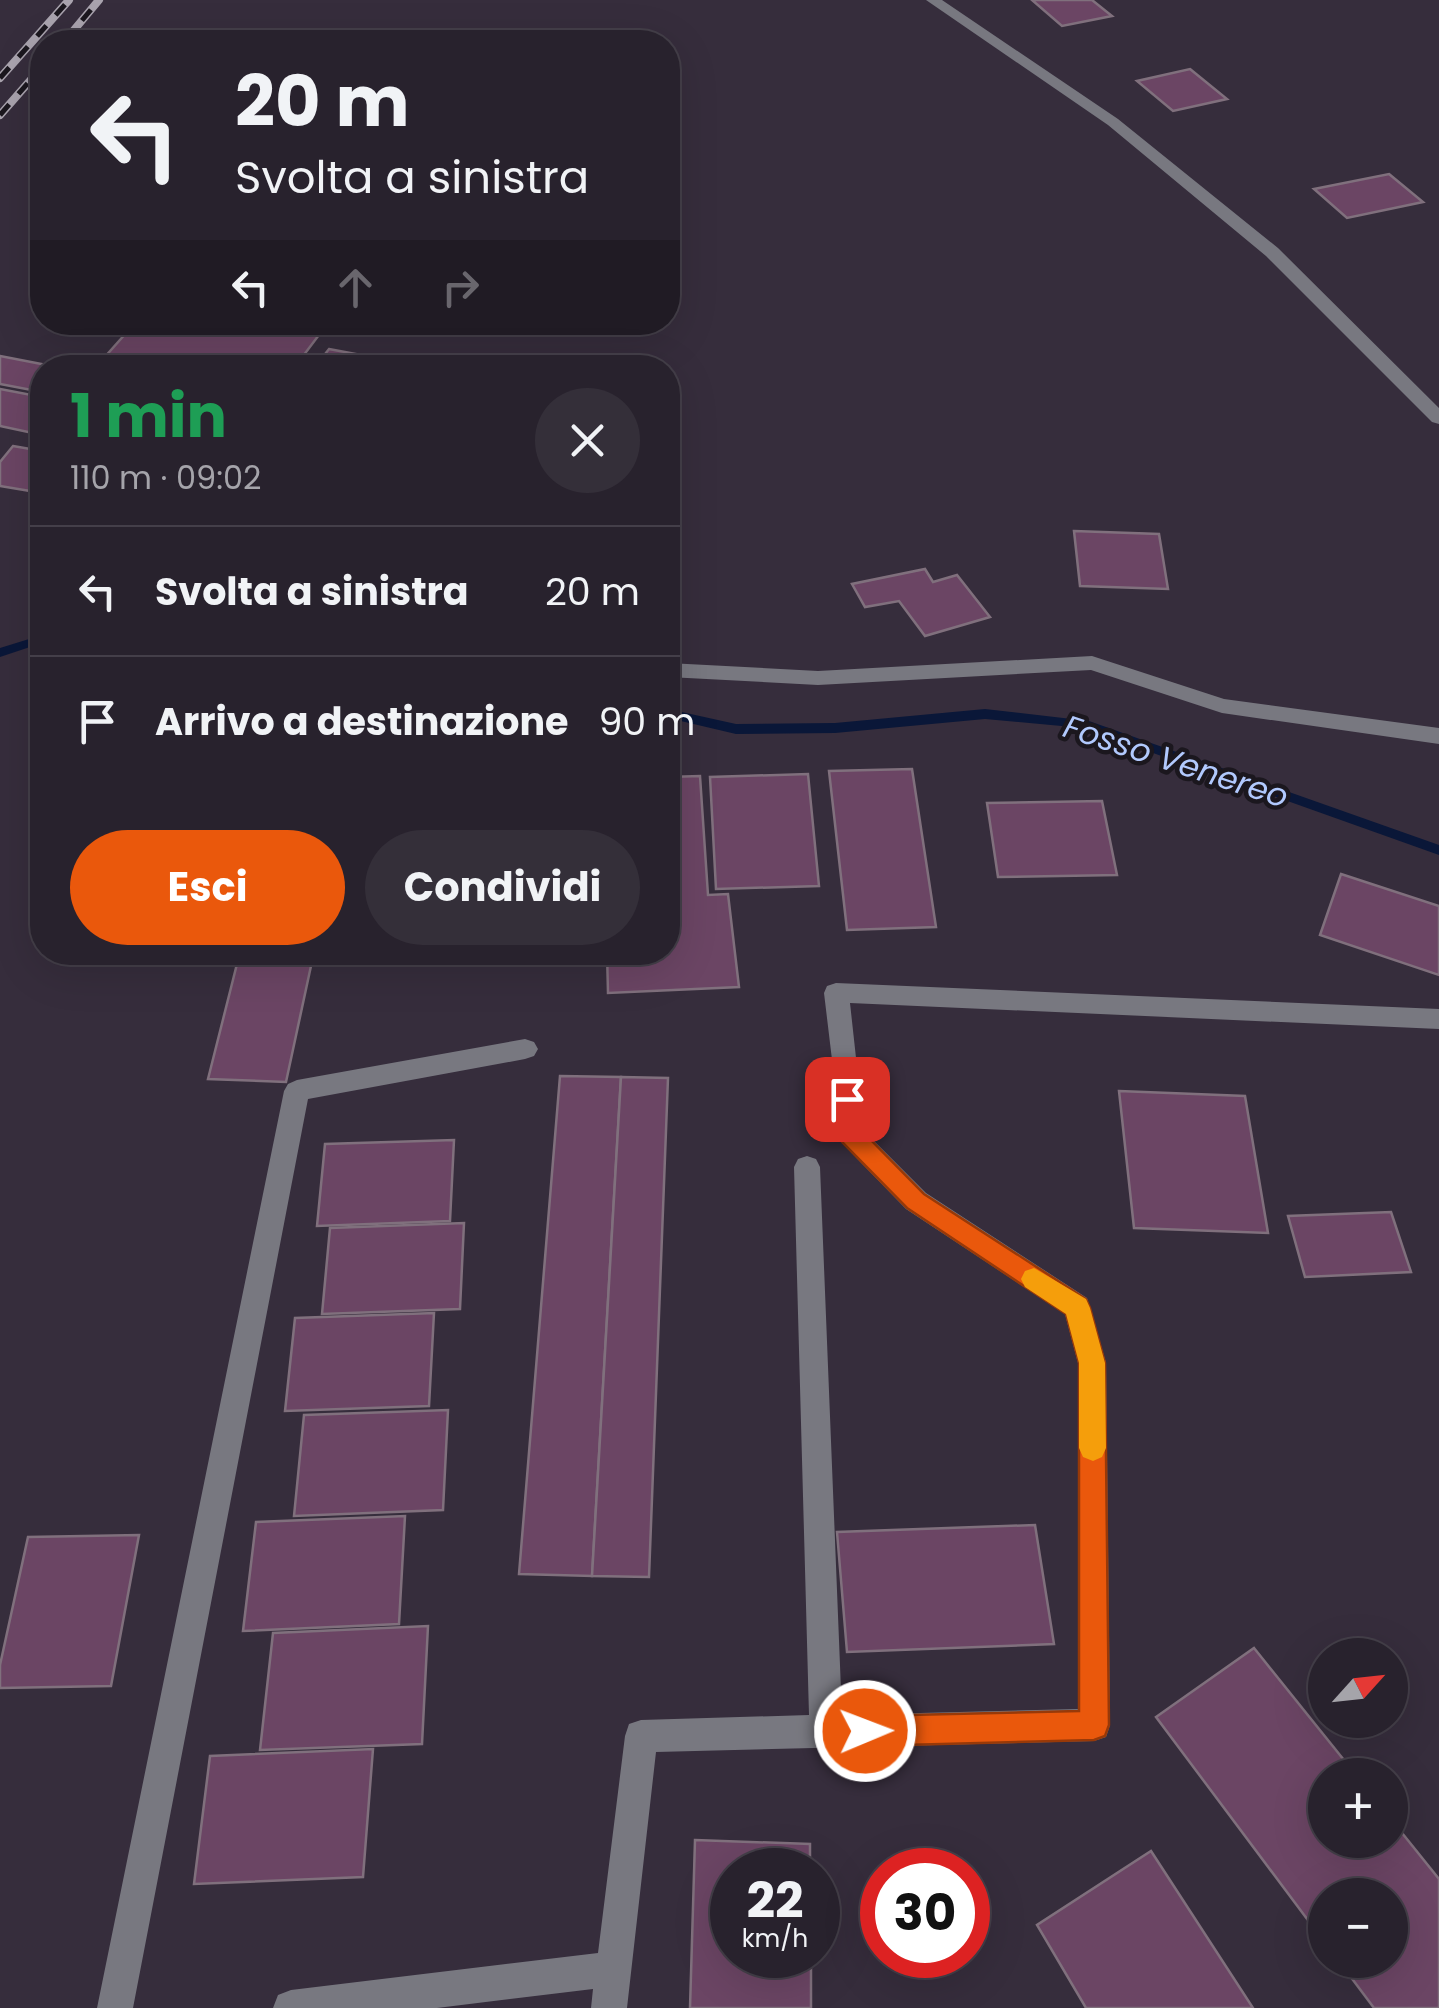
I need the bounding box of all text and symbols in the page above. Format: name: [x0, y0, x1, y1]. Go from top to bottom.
text: 20 m: [235, 52, 410, 151]
icon: left: [70, 70, 200, 200]
text: Svolta a sinistra: [235, 146, 589, 209]
icon: left: [223, 260, 278, 315]
icon: ahead: [328, 260, 383, 315]
icon: right: [433, 260, 488, 315]
text: 1 min: [70, 374, 227, 458]
button: close: [535, 388, 640, 493]
text: 110 m · 09:02: [70, 455, 262, 500]
icon: left: [70, 564, 125, 619]
text: Svolta a sinistra: [155, 565, 469, 618]
text: 20 m: [545, 565, 640, 618]
icon: arrive: [70, 694, 125, 749]
text: Arrivo a destinazione: [155, 695, 568, 748]
text: 90 m: [598, 695, 696, 748]
water label: Fosso Venereo: [1058, 703, 1294, 819]
button: Esci: [70, 830, 345, 945]
button: Condividi: [365, 830, 640, 945]
pin: [805, 1057, 890, 1142]
icon: arrive: [820, 1072, 875, 1127]
north arrow: [1308, 1638, 1408, 1738]
map controls: [1308, 1638, 1408, 1978]
position arrow: [813, 1679, 917, 1783]
button: +: [1308, 1758, 1408, 1858]
speed limit sign: 30: [860, 1848, 990, 1978]
text: 22: [746, 1865, 804, 1936]
button: −: [1308, 1878, 1408, 1978]
text: km/h: [742, 1921, 808, 1956]

